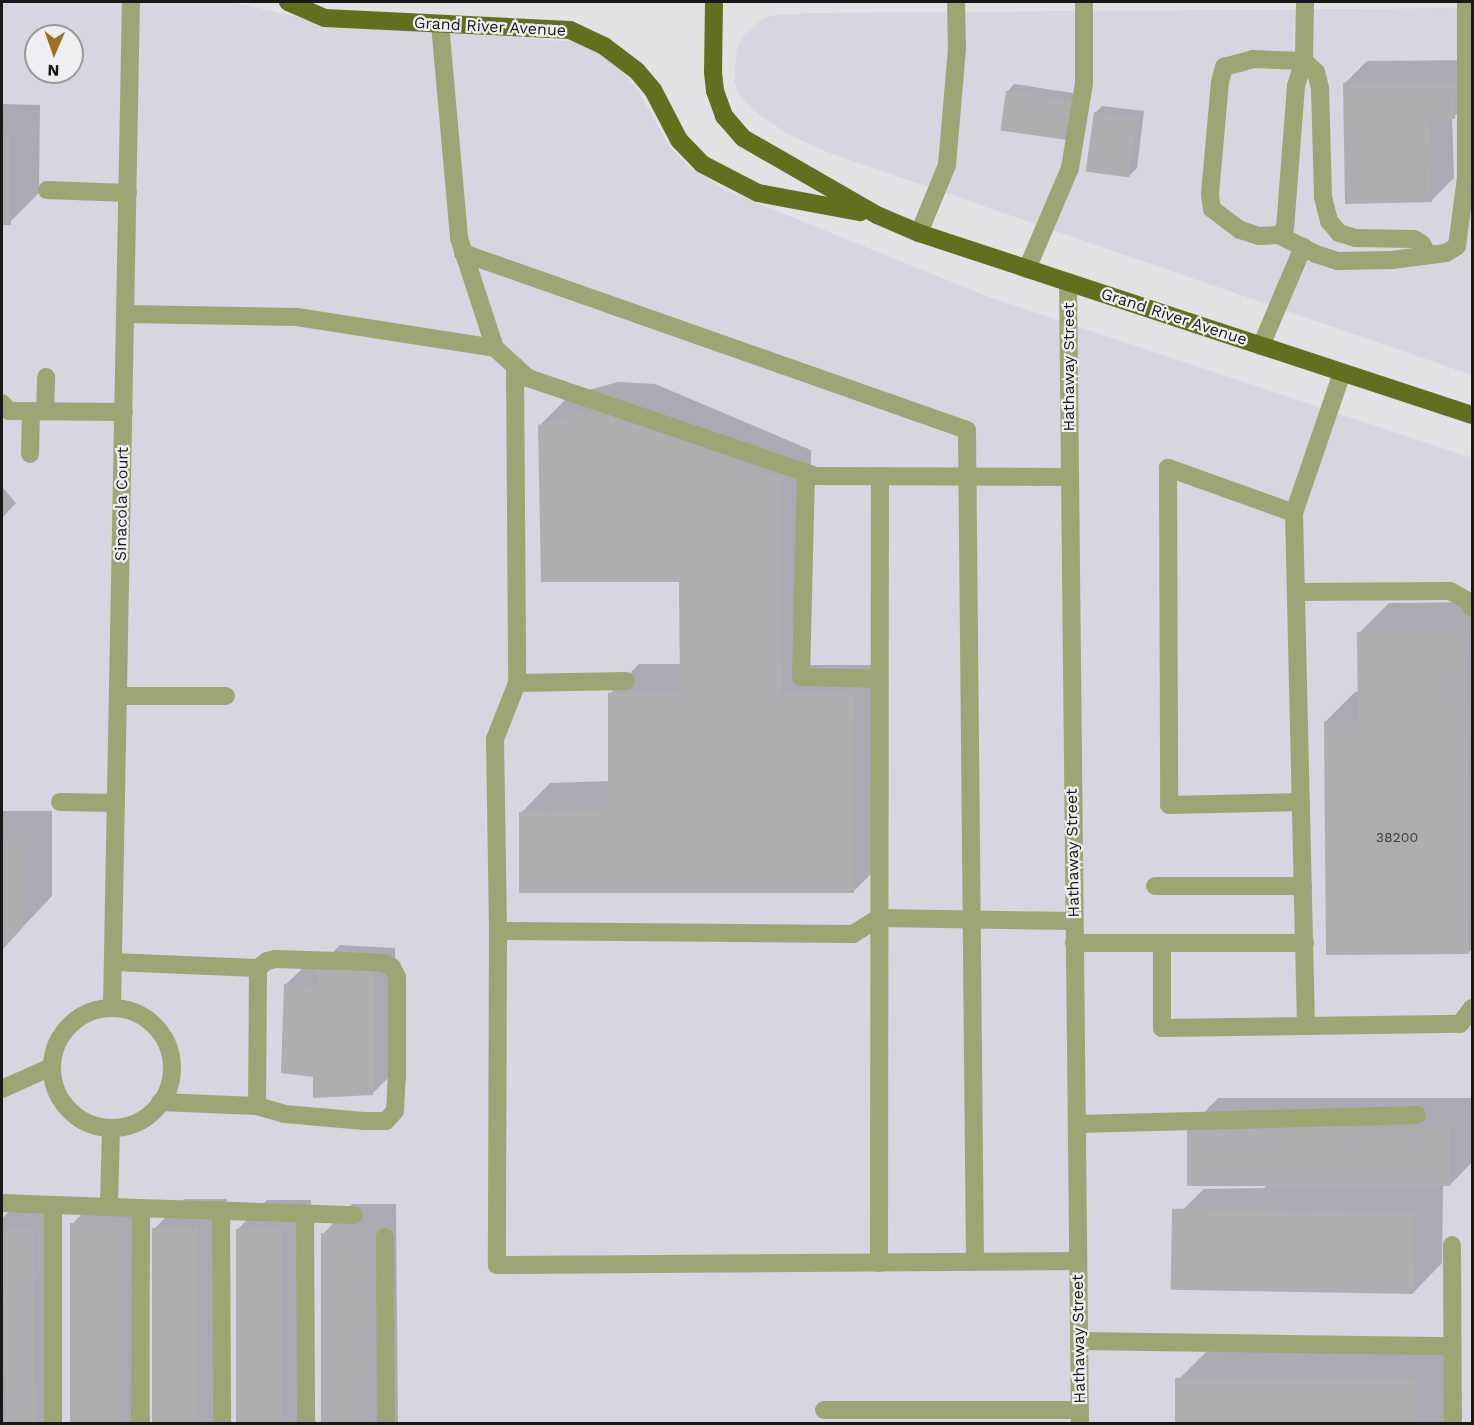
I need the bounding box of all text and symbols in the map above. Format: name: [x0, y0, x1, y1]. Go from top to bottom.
street label: Grand River Avenue: [413, 13, 567, 41]
north arrow: [24, 24, 84, 84]
text: N: [47, 61, 60, 80]
street label: Grand River Avenue: [1098, 284, 1250, 350]
street label: Hathaway Street: [1059, 302, 1079, 432]
street label: Sinacola Court: [111, 447, 133, 561]
street label: Hathaway Street: [1062, 788, 1084, 918]
house number: 38200: [1376, 829, 1418, 845]
street label: Hathaway Street: [1068, 1274, 1090, 1404]

